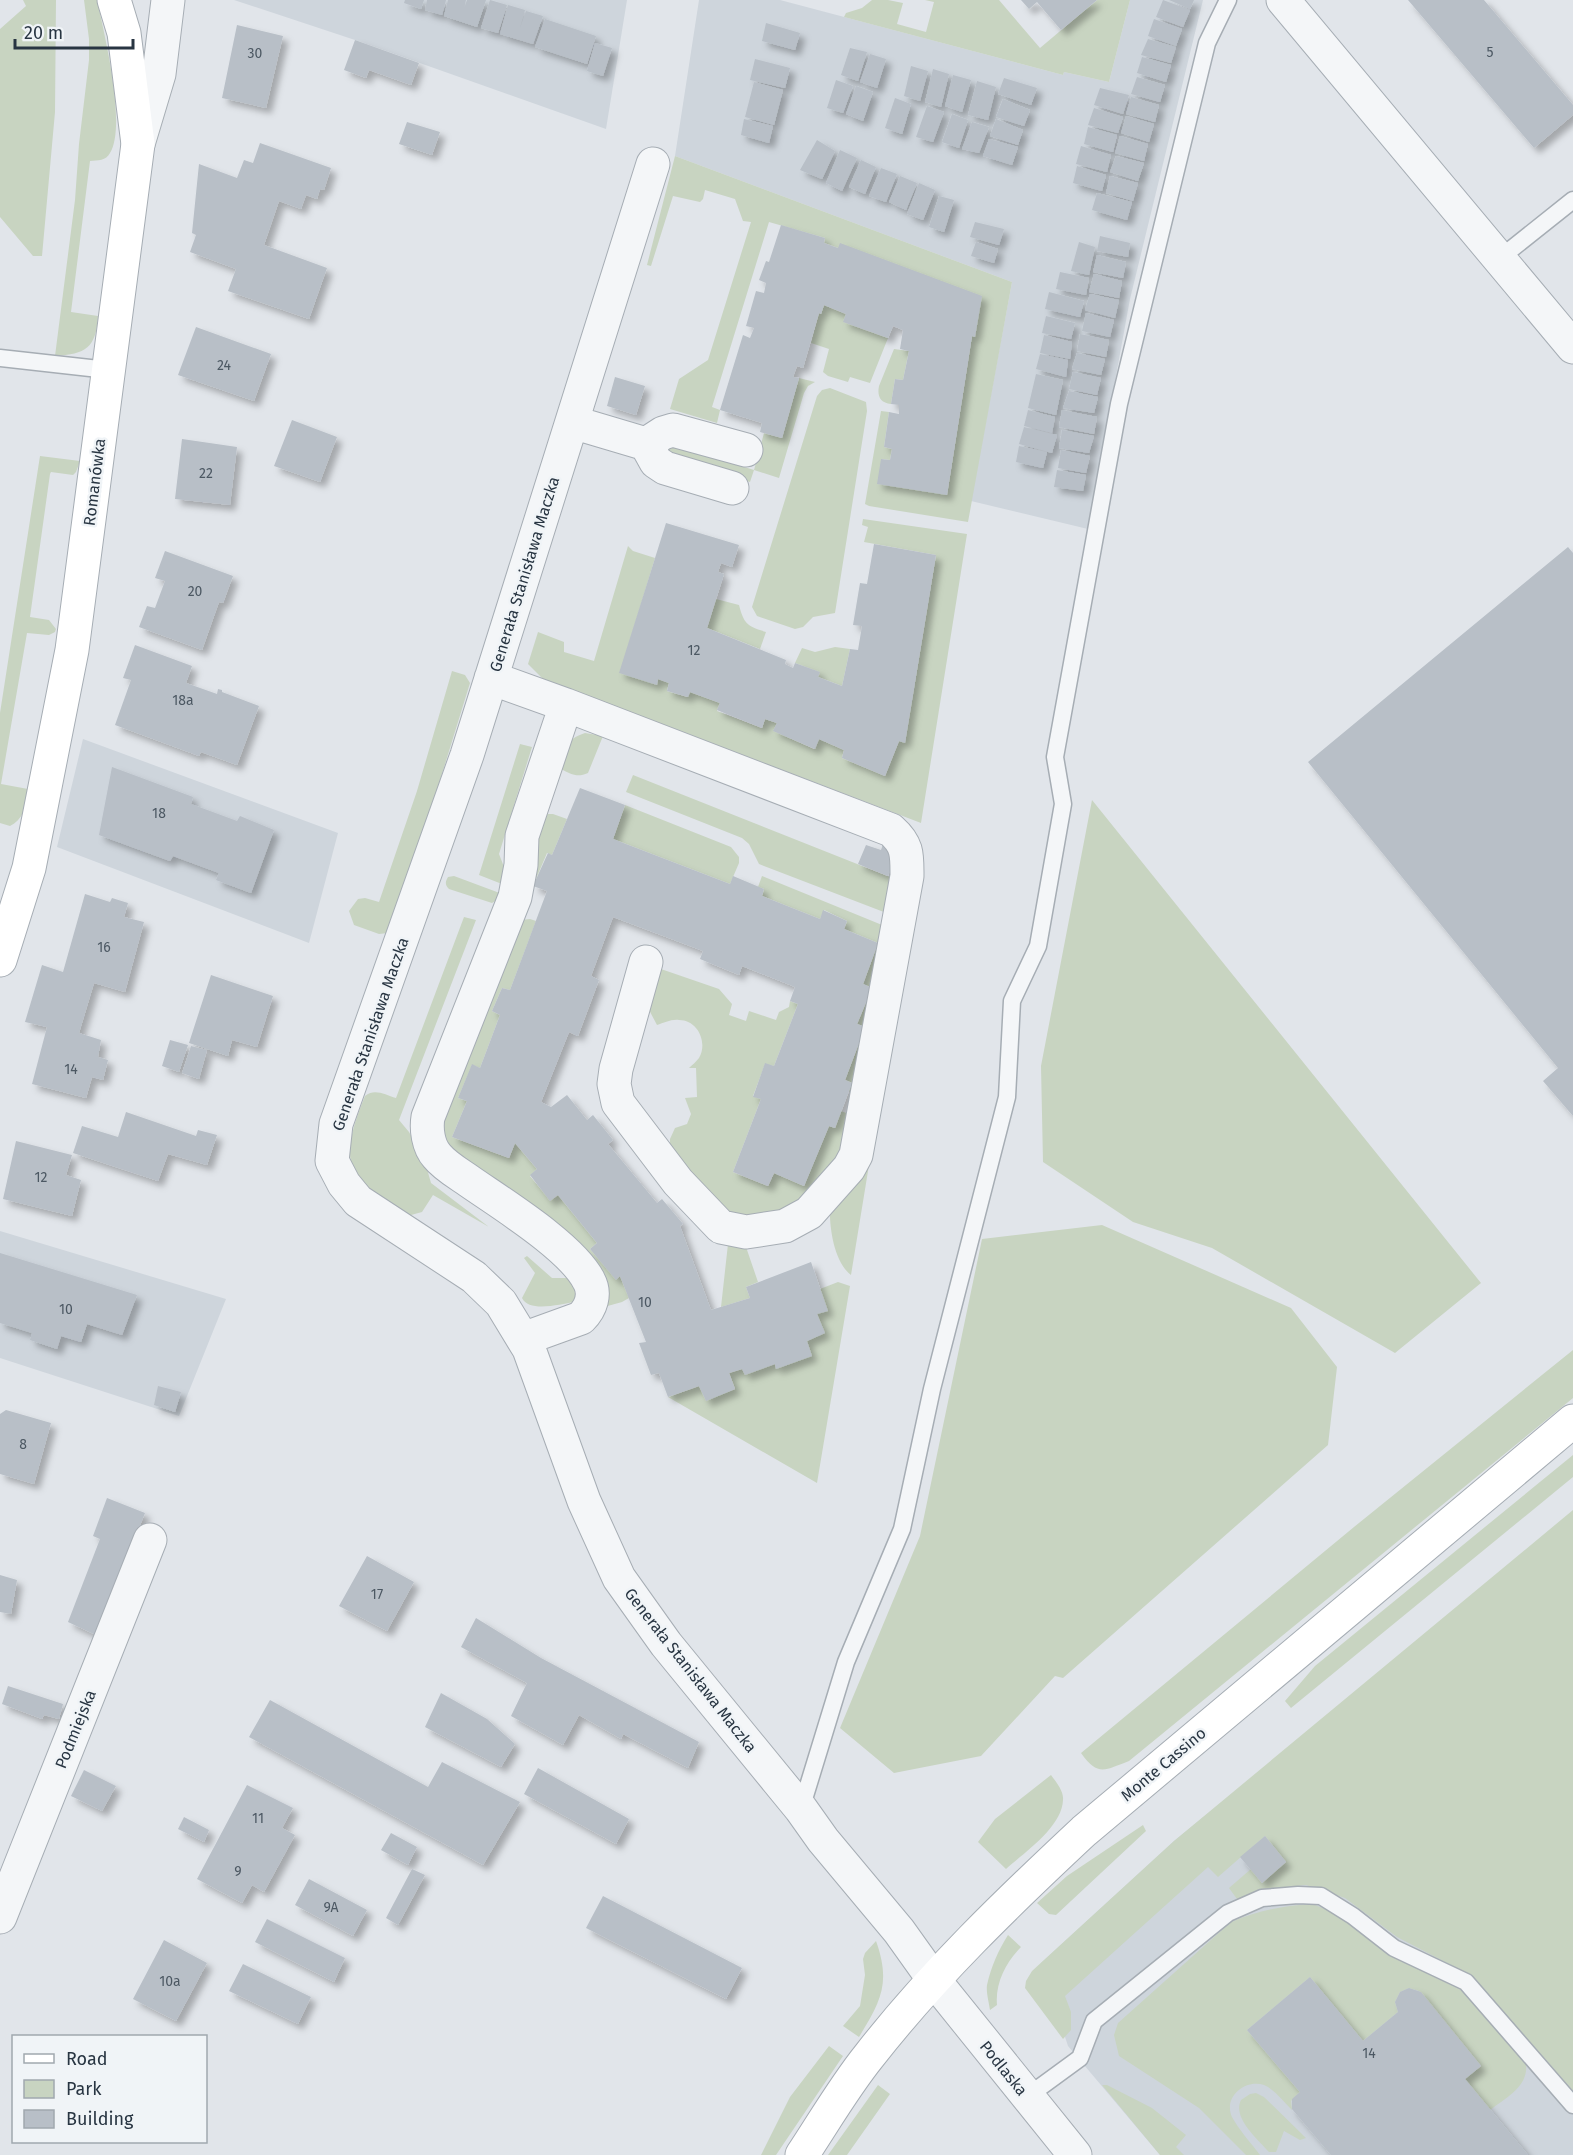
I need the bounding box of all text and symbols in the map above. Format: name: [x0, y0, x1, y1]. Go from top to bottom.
scale bar: [15, 12, 134, 50]
text: 20 m: [24, 22, 63, 44]
house number: 5: [1486, 44, 1494, 61]
house number: 30: [248, 45, 263, 62]
house number: 24: [217, 357, 232, 374]
street label: Romanówka: [80, 437, 109, 527]
house number: 22: [199, 465, 213, 482]
street label: Generała Stanisława Maczka: [486, 474, 563, 674]
house number: 20: [188, 583, 203, 600]
house number: 12: [688, 642, 701, 659]
house number: 18a: [172, 692, 194, 709]
house number: 18: [152, 805, 166, 822]
street label: Generała Stanisława Maczka: [328, 935, 413, 1133]
house number: 16: [97, 939, 111, 956]
house number: 14: [64, 1061, 78, 1078]
house number: 12: [35, 1169, 48, 1186]
house number: 10: [638, 1294, 652, 1311]
house number: 10: [59, 1301, 73, 1318]
house number: 8: [19, 1436, 27, 1453]
street label: Generała Stanisława Maczka: [621, 1584, 761, 1756]
house number: 17: [371, 1586, 383, 1603]
street label: Podmiejska: [51, 1687, 100, 1771]
street label: Monte Cassino: [1117, 1723, 1210, 1805]
house number: 11: [252, 1810, 264, 1827]
house number: 9: [234, 1863, 242, 1880]
house number: 9A: [323, 1899, 339, 1916]
house number: 10a: [159, 1973, 181, 1990]
legend: [12, 2035, 207, 2143]
street label: Podlaska: [976, 2037, 1031, 2100]
house number: 14: [1362, 2045, 1376, 2062]
text: Road: [66, 2048, 108, 2070]
text: Park: [66, 2078, 102, 2100]
text: Building: [66, 2108, 134, 2130]

